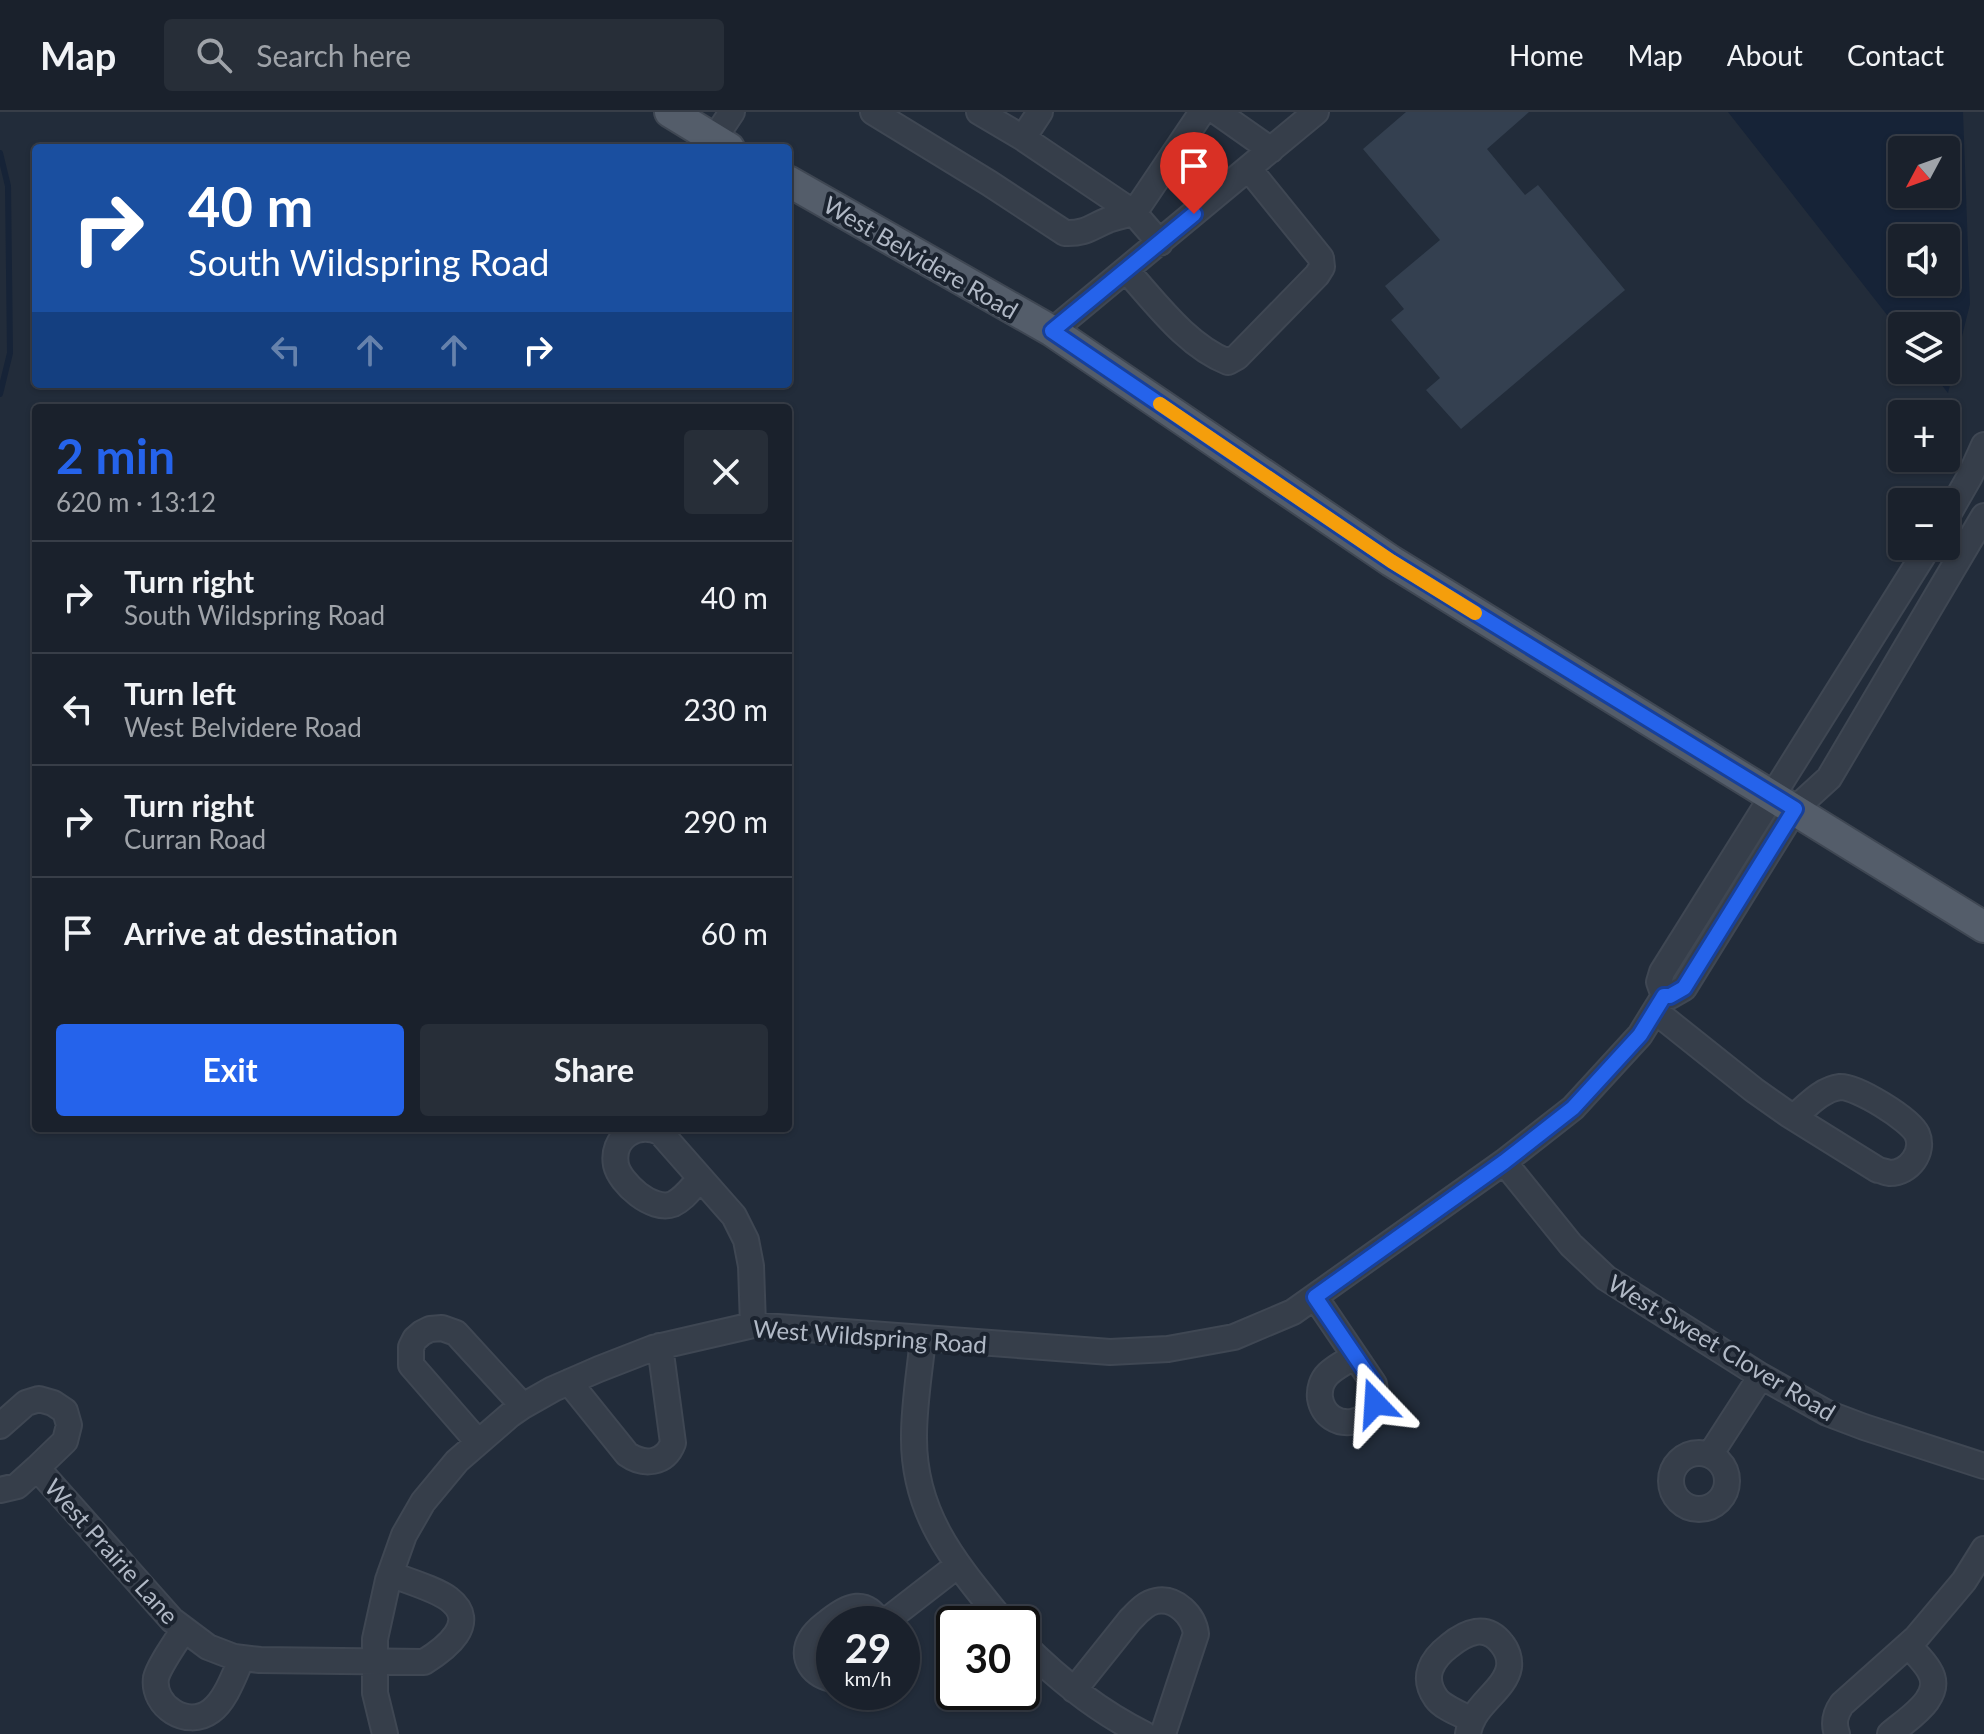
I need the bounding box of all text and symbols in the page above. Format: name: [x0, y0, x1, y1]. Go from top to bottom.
search box: [164, 19, 724, 91]
text: Map: [40, 32, 116, 78]
icon: search: [192, 33, 236, 77]
text: Search here: [256, 37, 411, 73]
text: Home: [1509, 38, 1584, 72]
text: Map: [1628, 38, 1683, 72]
text: About: [1727, 38, 1803, 72]
text: Contact: [1847, 38, 1944, 72]
pin: [1160, 132, 1228, 214]
north arrow: [1888, 136, 1960, 208]
map controls: [1888, 136, 1960, 560]
icon: arrive: [1172, 144, 1216, 188]
text: 40 m: [188, 172, 313, 239]
icon: right: [56, 176, 160, 280]
street label: West Belvidere Road: [819, 190, 1023, 324]
button: sound: [1888, 224, 1960, 296]
text: South Wildspring Road: [188, 240, 549, 284]
button: layers: [1888, 312, 1960, 384]
icon: left: [264, 328, 308, 372]
icon: ahead: [348, 328, 392, 372]
icon: ahead: [432, 328, 476, 372]
icon: right: [516, 328, 560, 372]
button: +: [1888, 400, 1960, 472]
text: 2 min: [56, 427, 175, 484]
button: close: [684, 430, 768, 514]
text: 620 m · 13:12: [56, 486, 216, 518]
button: −: [1888, 488, 1960, 560]
text: Turn right: [124, 563, 254, 599]
icon: right: [56, 575, 100, 619]
text: 40 m: [701, 579, 768, 615]
text: South Wildspring Road: [124, 599, 385, 631]
text: Turn left: [124, 675, 236, 711]
icon: left: [56, 687, 100, 731]
text: 230 m: [683, 691, 768, 727]
text: West Belvidere Road: [124, 711, 362, 743]
text: Turn right: [124, 787, 254, 823]
icon: right: [56, 799, 100, 843]
text: 290 m: [683, 803, 768, 839]
text: Curran Road: [124, 823, 266, 855]
icon: arrive: [56, 911, 100, 955]
text: Arrive at destination: [124, 915, 398, 951]
text: 60 m: [701, 915, 768, 951]
button: Exit: [56, 1024, 404, 1116]
button: Share: [420, 1024, 768, 1116]
street label: West Sweet Clover Road: [1603, 1268, 1841, 1426]
street label: West Wildspring Road: [752, 1313, 988, 1359]
position arrow: [1333, 1361, 1417, 1445]
street label: West Prairie Lane: [39, 1472, 185, 1630]
speed limit sign: 30: [936, 1606, 1040, 1710]
text: 29: [845, 1624, 891, 1672]
text: km/h: [845, 1666, 891, 1690]

